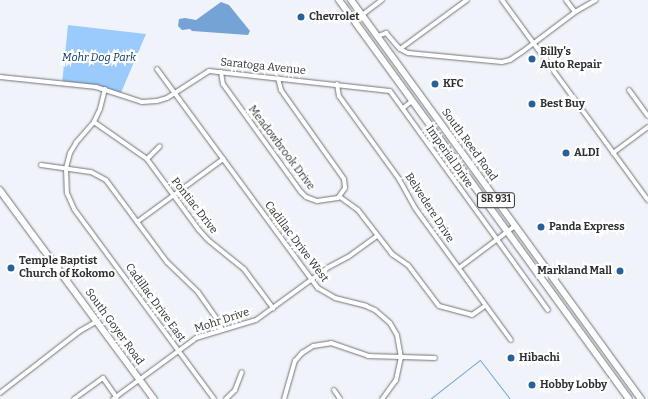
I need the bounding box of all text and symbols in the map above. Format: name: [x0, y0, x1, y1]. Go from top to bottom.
place label: Chevrolet: [309, 10, 360, 24]
marker: Chevrolet: [296, 12, 306, 22]
place label: Billy's Auto Repair: [540, 46, 602, 72]
park label: Mohr Dog Park: [62, 51, 136, 65]
marker: Billy's Auto Repair: [527, 54, 537, 64]
street label: Saratoga Avenue: [220, 56, 306, 78]
place label: KFC: [443, 77, 464, 91]
marker: KFC: [430, 79, 440, 89]
place label: Best Buy: [540, 97, 585, 111]
marker: Best Buy: [527, 99, 537, 109]
street label: Meadowbrook Drive: [245, 103, 317, 193]
street label: South Reed Road: [438, 106, 500, 184]
street label: Imperial Drive: [423, 123, 475, 191]
place label: ALDI: [574, 146, 600, 160]
marker: ALDI: [561, 148, 571, 158]
street label: Belvedere Drive: [402, 171, 456, 245]
street label: Pontiac Drive: [168, 175, 220, 237]
road number: SR 931: [476, 192, 516, 208]
street label: Cadillac Drive West: [261, 199, 331, 285]
place label: Panda Express: [549, 220, 625, 234]
marker: Panda Express: [536, 222, 546, 232]
place label: Temple Baptist Church of Kokomo: [19, 255, 115, 281]
street label: Cadillac Drive East: [122, 261, 188, 345]
marker: Temple Baptist Church of Kokomo: [6, 263, 16, 273]
place label: Markland Mall: [537, 264, 612, 278]
marker: Markland Mall: [615, 266, 625, 276]
street label: South Goyer Road: [82, 286, 146, 368]
street label: Mohr Drive: [193, 306, 251, 336]
place label: Hibachi: [519, 351, 560, 365]
marker: Hibachi: [506, 353, 516, 363]
place label: Hobby Lobby: [540, 378, 607, 392]
marker: Hobby Lobby: [527, 380, 537, 390]

